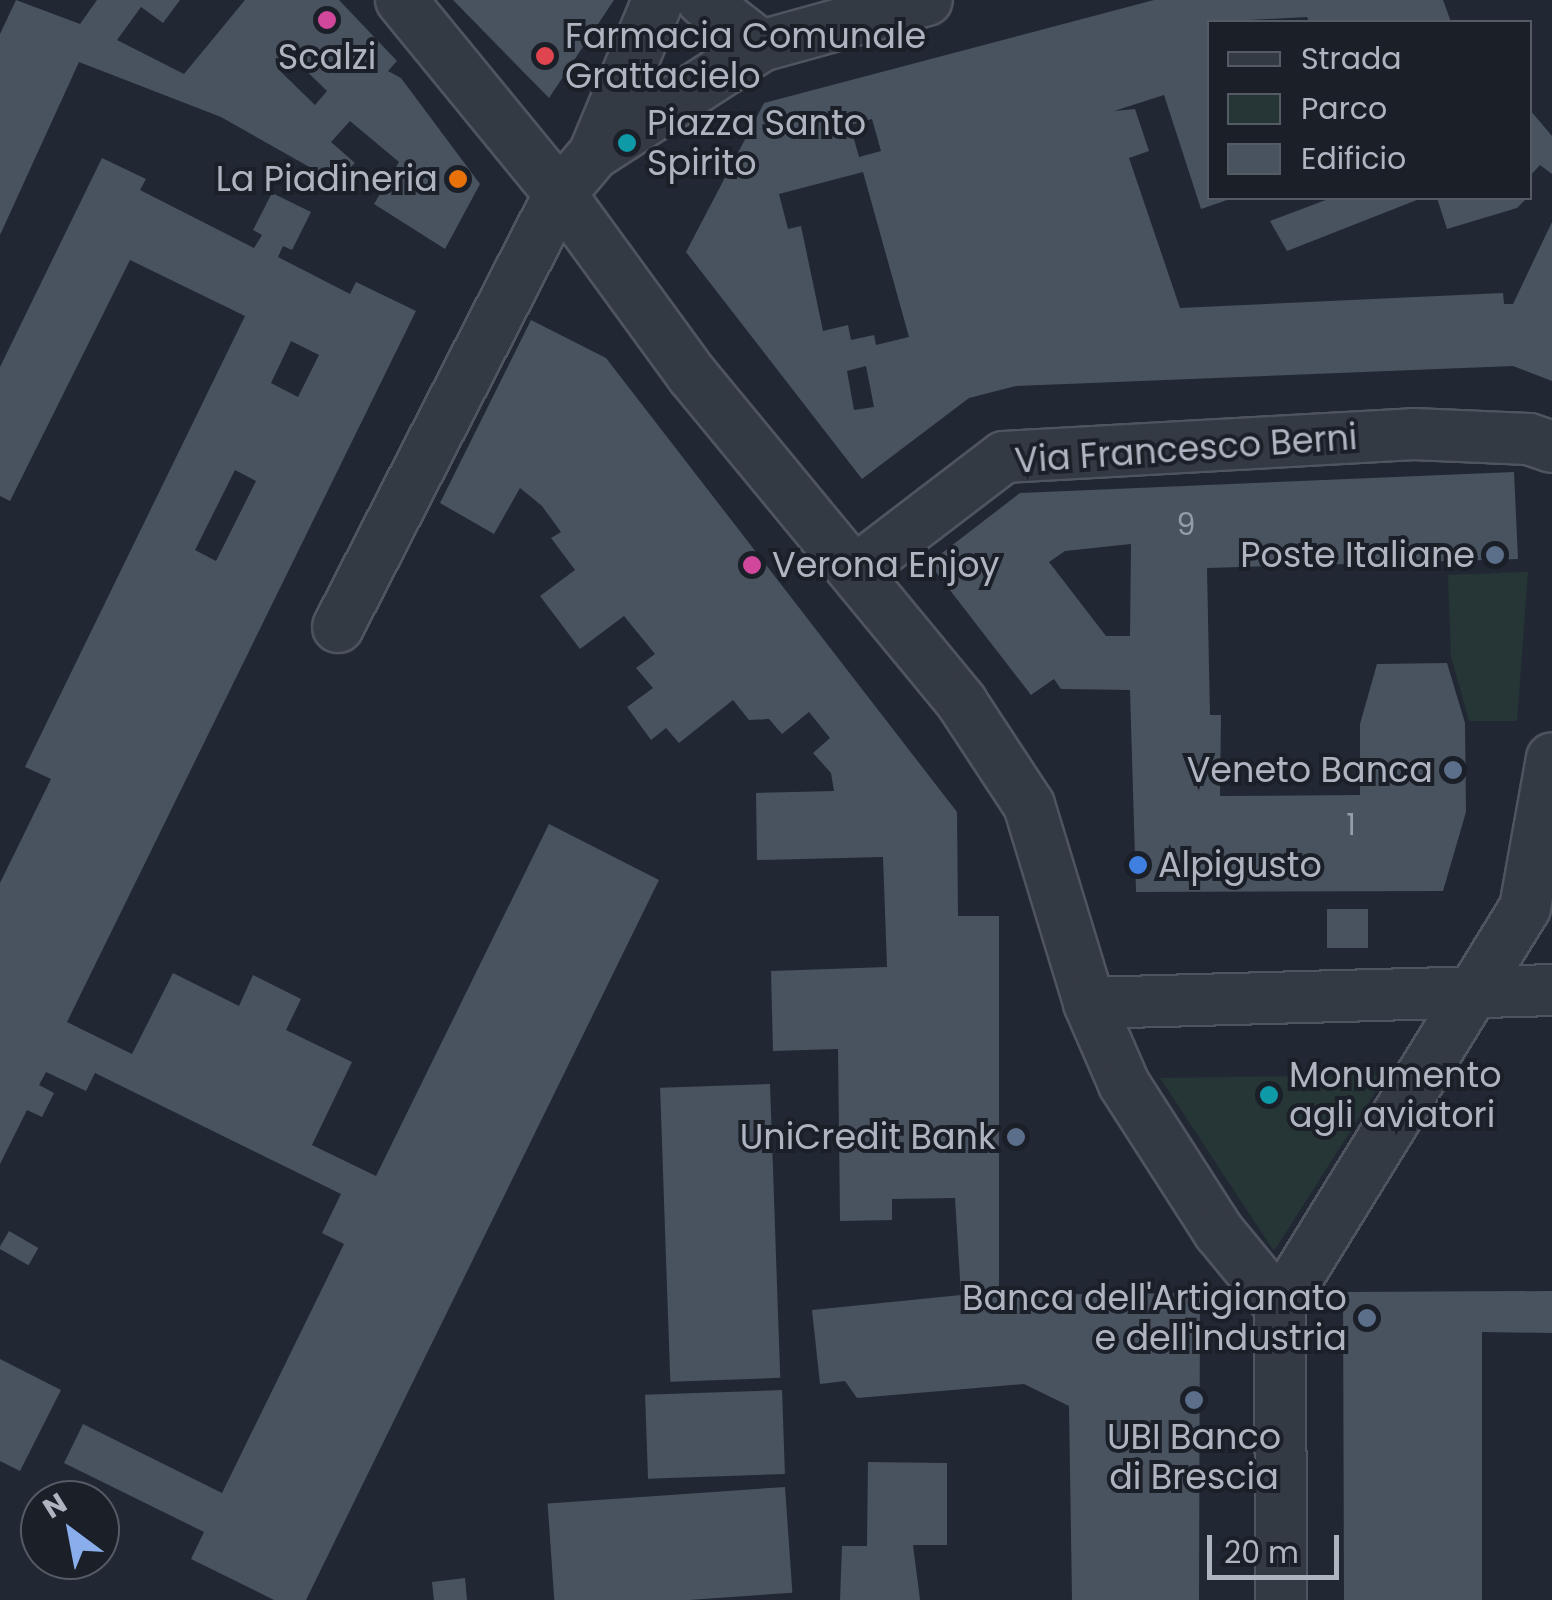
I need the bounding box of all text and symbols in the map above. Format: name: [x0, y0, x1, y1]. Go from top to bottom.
marker: Scalzi: [316, 9, 338, 31]
place label: Farmacia Comunale Grattacielo: [565, 15, 926, 97]
legend: [1207, 20, 1532, 200]
place label: Scalzi: [278, 36, 376, 78]
text: Strada: [1301, 37, 1402, 80]
marker: Farmacia Comunale Grattacielo: [534, 45, 556, 67]
text: Parco: [1301, 87, 1387, 130]
place label: Piazza Santo Spirito: [647, 102, 866, 184]
marker: Piazza Santo Spirito: [616, 132, 638, 154]
text: Edificio: [1301, 137, 1406, 180]
place label: La Piadineria: [216, 158, 438, 200]
marker: La Piadineria: [447, 168, 469, 190]
street label: Via Francesco Berni: [1013, 416, 1359, 482]
house number: 9: [1177, 507, 1195, 543]
place label: Poste Italiane: [1240, 534, 1475, 576]
place label: Verona Enjoy: [772, 544, 999, 586]
marker: Poste Italiane: [1484, 544, 1506, 566]
marker: Verona Enjoy: [741, 554, 763, 576]
place label: Veneto Banca: [1187, 749, 1433, 791]
marker: Veneto Banca: [1442, 759, 1464, 781]
house number: 1: [1346, 807, 1356, 843]
place label: Alpigusto: [1158, 844, 1322, 886]
marker: Alpigusto: [1127, 854, 1149, 876]
place label: Monumento agli aviatori: [1289, 1054, 1502, 1136]
marker: Monumento agli aviatori: [1258, 1084, 1280, 1106]
place label: UniCredit Bank: [740, 1116, 996, 1158]
marker: UniCredit Bank: [1005, 1126, 1027, 1148]
place label: Banca dell'Artigianato e dell'Industria: [962, 1277, 1347, 1359]
marker: Banca dell'Artigianato e dell'Industria: [1356, 1307, 1378, 1329]
marker: UBI Banco di Brescia: [1183, 1389, 1205, 1411]
place label: UBI Banco di Brescia: [1107, 1416, 1281, 1498]
north arrow: [20, 1480, 120, 1580]
text: N: [36, 1484, 74, 1528]
scale bar: [1212, 1515, 1344, 1577]
text: 20 m: [1224, 1531, 1299, 1574]

